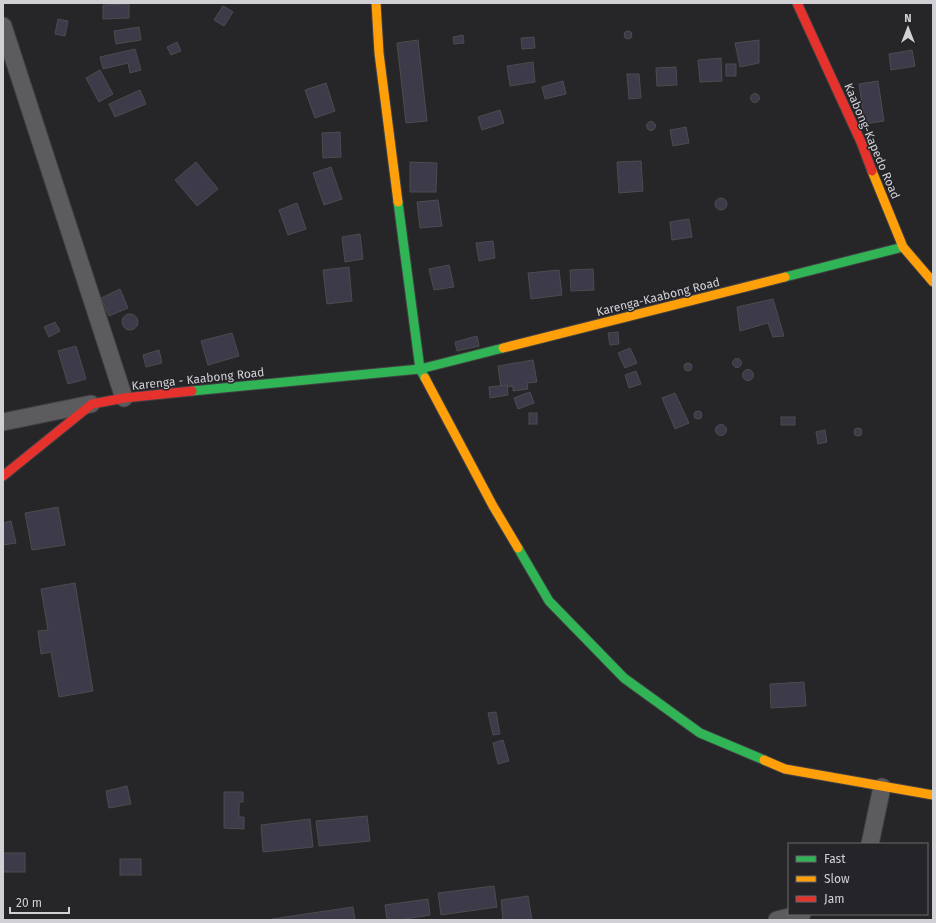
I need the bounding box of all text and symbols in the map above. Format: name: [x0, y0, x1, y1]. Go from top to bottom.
north arrow: [888, 8, 928, 48]
text: N: [904, 12, 912, 25]
street label: Kaabong-Kapedo Road: [841, 81, 903, 201]
street label: Karenga-Kaabong Road: [595, 275, 721, 319]
street label: Karenga - Kaabong Road: [131, 365, 265, 393]
legend: [788, 843, 928, 915]
text: Fast: [824, 852, 846, 866]
text: Slow: [824, 872, 850, 886]
scale bar: [10, 889, 69, 915]
text: Jam: [824, 892, 844, 906]
text: 20 m: [16, 896, 42, 910]

